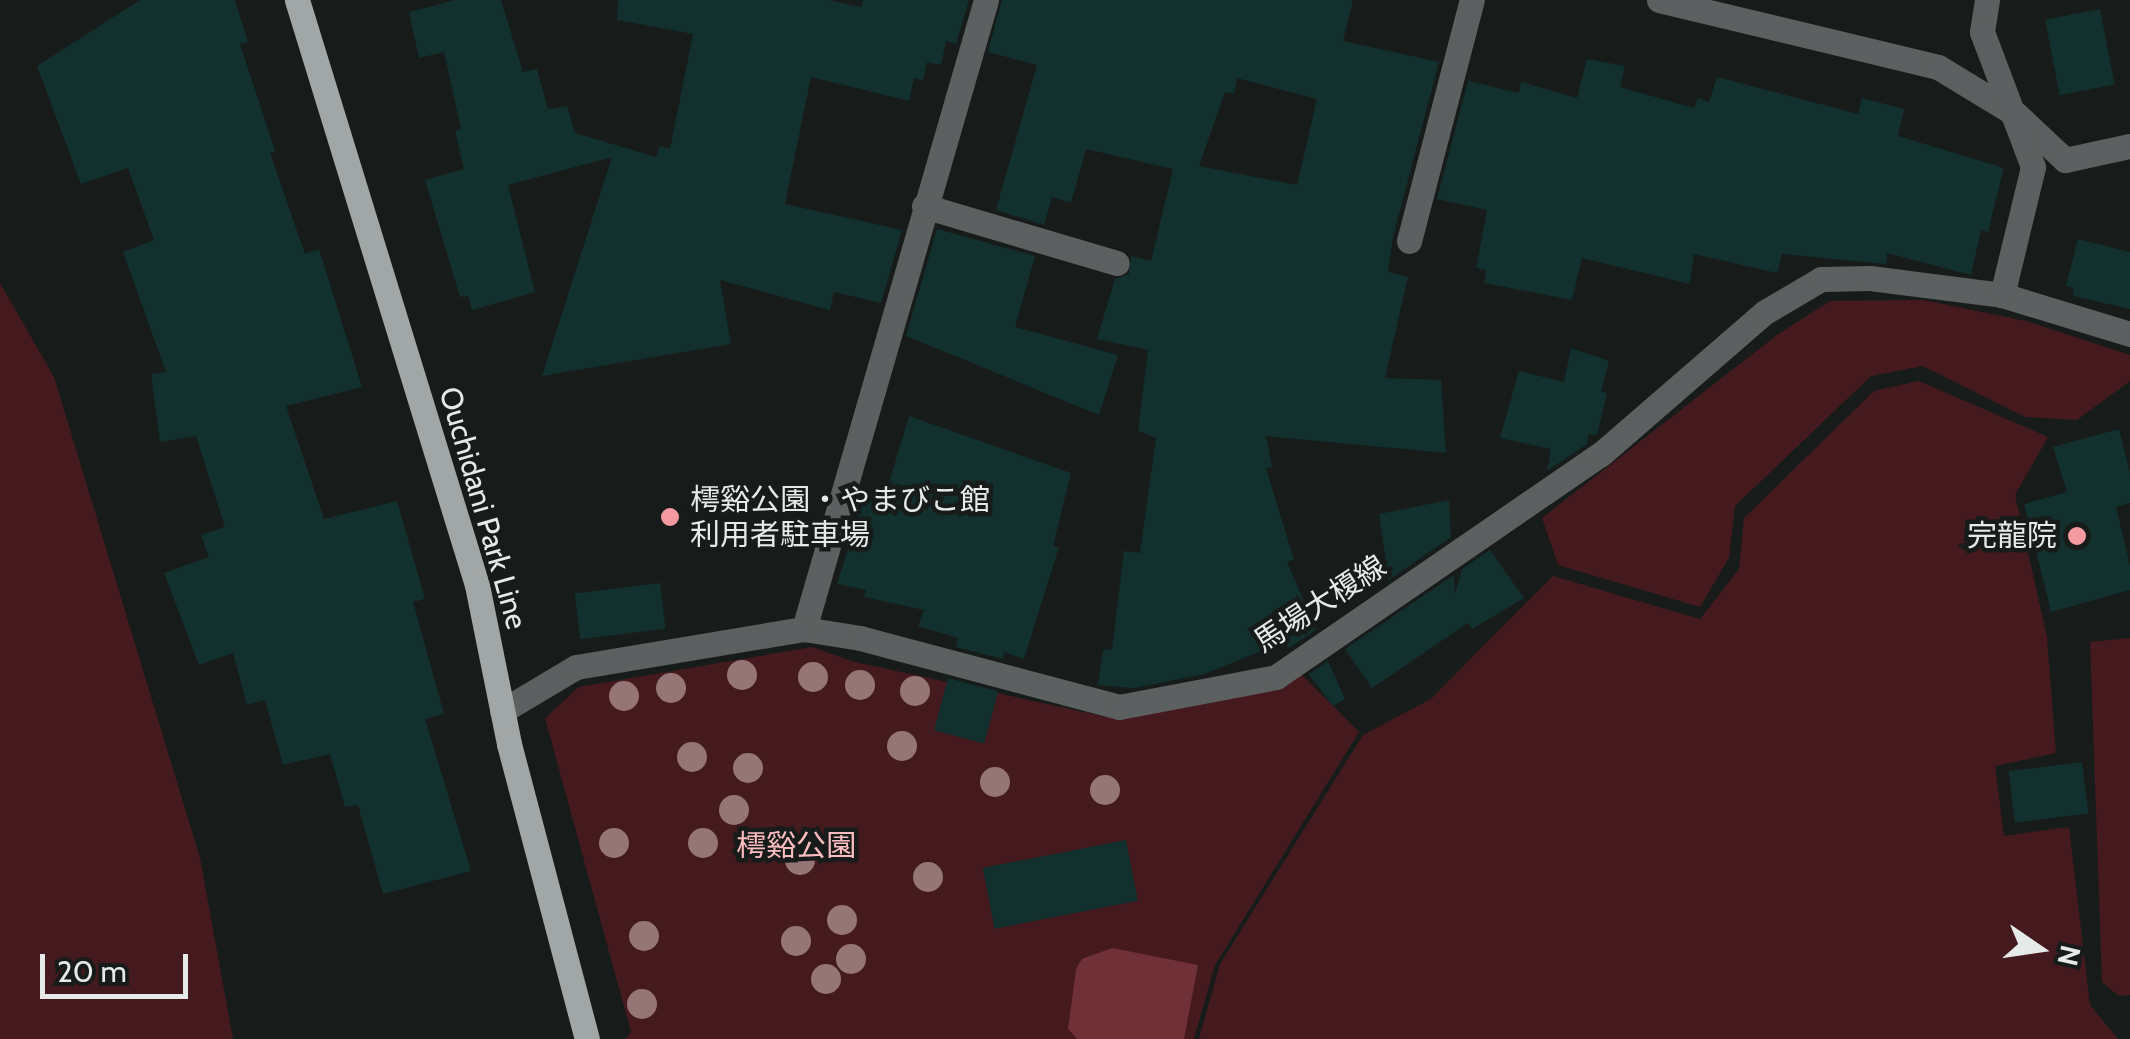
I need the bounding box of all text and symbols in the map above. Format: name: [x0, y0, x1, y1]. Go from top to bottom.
street label: Ouchidani Park Line: [431, 383, 535, 633]
place label: 樗谿公園・やまびこ館 利用者駐車場: [690, 482, 990, 552]
marker: 樗谿公園・やまびこ館 利用者駐車場: [659, 506, 681, 528]
place label: 完龍院: [1967, 518, 2057, 554]
marker: 完龍院: [2066, 525, 2088, 547]
street label: 馬場大榎線: [1247, 548, 1393, 660]
park label: 樗谿公園: [736, 828, 856, 864]
north arrow: [1990, 899, 2090, 999]
scale bar: [45, 934, 192, 996]
text: N: [2050, 942, 2088, 969]
text: 20 m: [57, 953, 127, 990]

